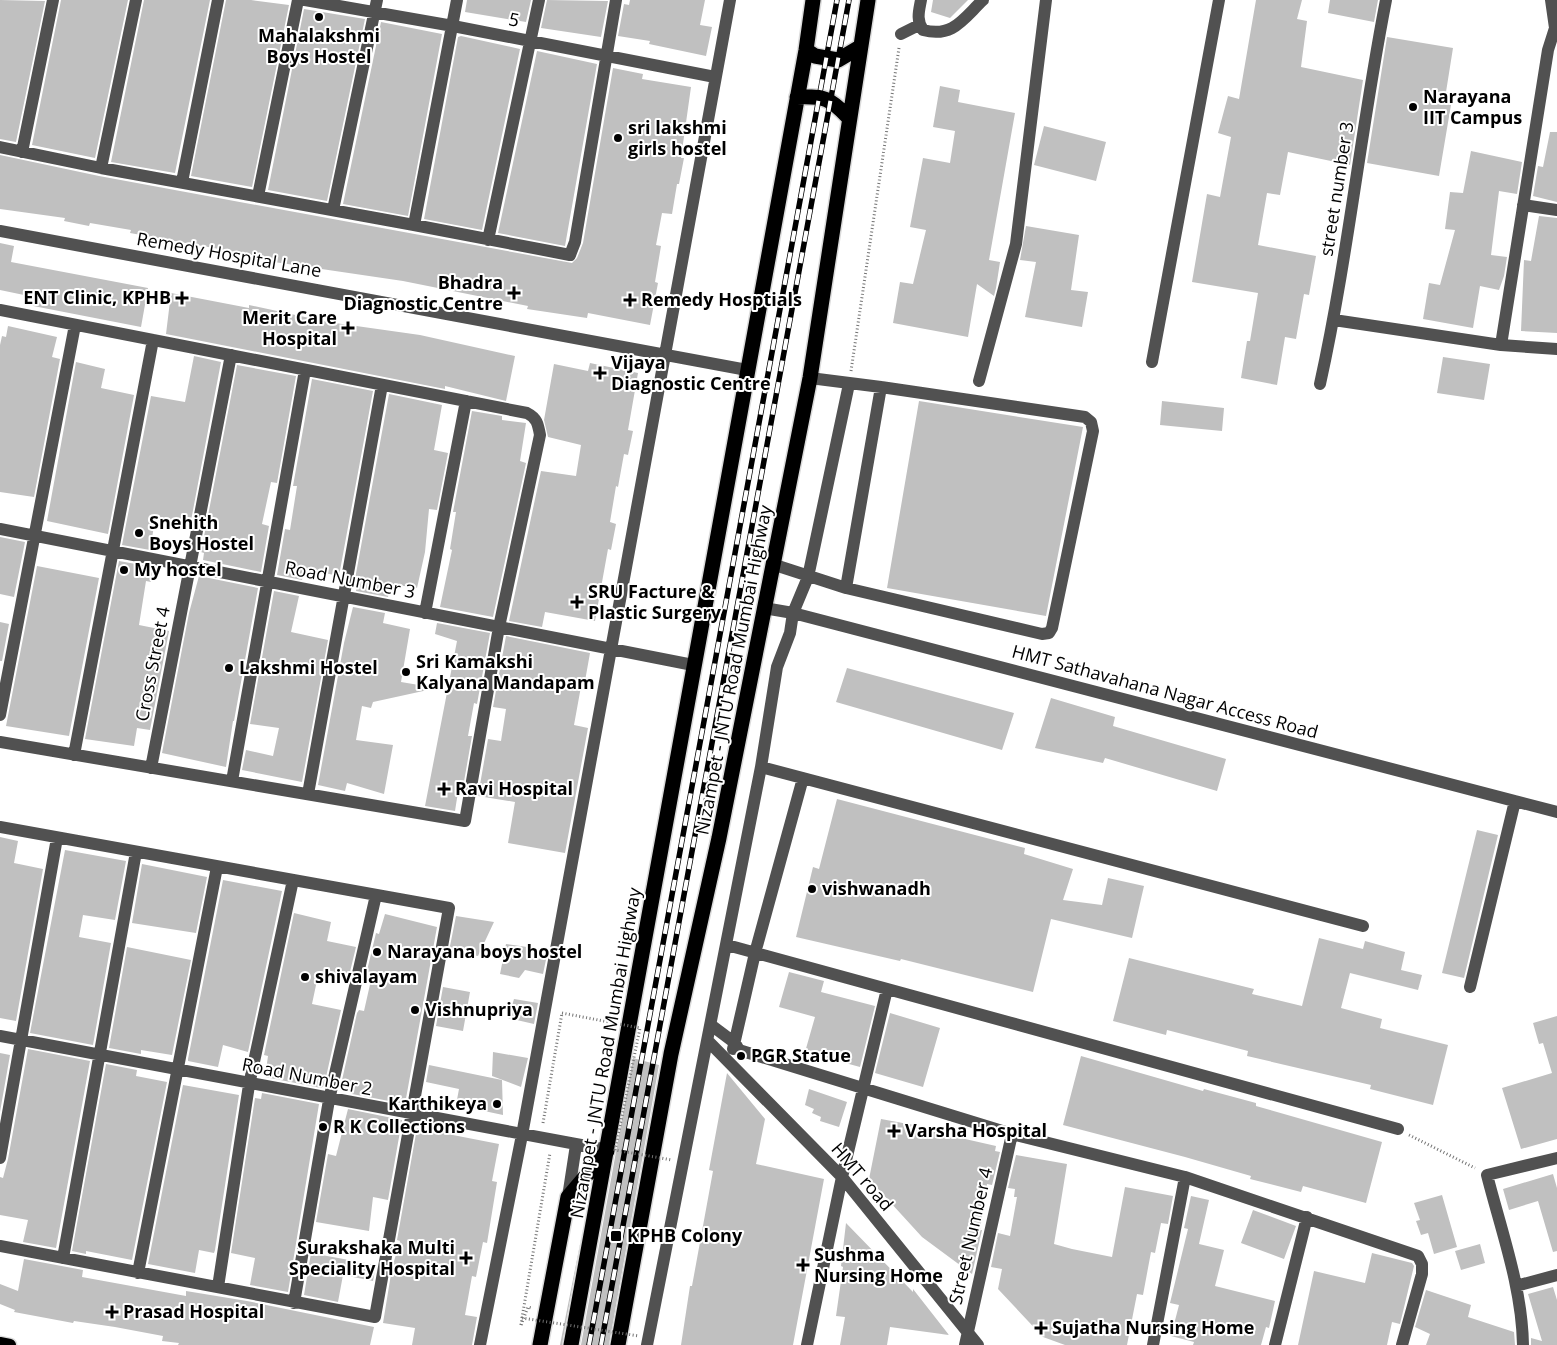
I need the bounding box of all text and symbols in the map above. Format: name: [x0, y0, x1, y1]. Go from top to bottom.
street label: 5: [507, 6, 522, 32]
marker: Mahalakshmi Boys Hostel: [313, 11, 325, 23]
place label: Mahalakshmi Boys Hostel: [258, 23, 380, 68]
place label: Narayana IIT Campus: [1423, 84, 1522, 129]
marker: Narayana IIT Campus: [1407, 101, 1419, 113]
place label: sri lakshmi girls hostel: [628, 115, 727, 160]
street label: street number 3: [1314, 120, 1358, 258]
marker: sri lakshmi girls hostel: [612, 132, 624, 144]
street label: Remedy Hospital Lane: [135, 226, 323, 282]
place label: Bhadra Diagnostic Centre: [343, 270, 503, 315]
place label: ENT Clinic, KPHB: [23, 285, 171, 309]
marker: Bhadra Diagnostic Centre: [507, 286, 521, 300]
place label: Remedy Hosptials: [641, 287, 802, 311]
marker: ENT Clinic, KPHB: [175, 291, 189, 305]
marker: Remedy Hosptials: [623, 293, 637, 307]
place label: Merit Care Hospital: [242, 305, 337, 350]
marker: Merit Care Hospital: [341, 321, 355, 335]
place label: Vijaya Diagnostic Centre: [611, 350, 771, 395]
marker: Vijaya Diagnostic Centre: [593, 366, 607, 380]
street label: Nizampet - JNTU Road Mumbai Highway: [689, 502, 777, 837]
place label: Snehith Boys Hostel: [149, 510, 254, 555]
marker: Snehith Boys Hostel: [133, 527, 145, 539]
street label: Road Number 3: [283, 555, 417, 603]
place label: My hostel: [134, 557, 222, 581]
marker: My hostel: [118, 564, 130, 576]
place label: SRU Facture & Plastic Surgery: [588, 579, 722, 624]
marker: SRU Facture & Plastic Surgery: [570, 595, 584, 609]
street label: Cross Street 4: [129, 604, 175, 723]
street label: HMT Sathavahana Nagar Access Road: [1010, 639, 1321, 744]
place label: Sri Kamakshi Kalyana Mandapam: [416, 649, 595, 694]
place label: Lakshmi Hostel: [239, 655, 378, 679]
marker: Lakshmi Hostel: [223, 662, 235, 674]
marker: Sri Kamakshi Kalyana Mandapam: [400, 666, 412, 678]
place label: Ravi Hospital: [455, 776, 573, 800]
marker: Ravi Hospital: [437, 782, 451, 796]
place label: vishwanadh: [822, 876, 931, 900]
marker: vishwanadh: [806, 883, 818, 895]
street label: Nizampet - JNTU Road Mumbai Highway: [564, 885, 646, 1220]
place label: Narayana boys hostel: [387, 939, 582, 963]
marker: Narayana boys hostel: [371, 946, 383, 958]
place label: shivalayam: [315, 964, 418, 988]
marker: shivalayam: [299, 971, 311, 983]
place label: Vishnupriya: [425, 997, 533, 1021]
marker: Vishnupriya: [409, 1004, 421, 1016]
place label: PGR Statue: [751, 1043, 851, 1067]
marker: PGR Statue: [735, 1050, 747, 1062]
street label: Road Number 2: [240, 1052, 374, 1100]
place label: Karthikeya: [388, 1091, 487, 1115]
marker: Karthikeya: [491, 1098, 503, 1110]
place label: R K Collections: [333, 1114, 465, 1138]
place label: Varsha Hospital: [905, 1118, 1047, 1142]
marker: R K Collections: [317, 1121, 329, 1133]
marker: Varsha Hospital: [887, 1124, 901, 1138]
street label: HMT road: [826, 1137, 899, 1216]
street label: Street Number 4: [943, 1165, 997, 1307]
place label: KPHB Colony: [627, 1223, 743, 1247]
marker: KPHB Colony: [609, 1229, 623, 1243]
place label: Surakshaka Multi Speciality Hospital: [289, 1235, 455, 1280]
place label: Sushma Nursing Home: [814, 1242, 943, 1287]
marker: Surakshaka Multi Speciality Hospital: [459, 1251, 473, 1265]
marker: Sushma Nursing Home: [796, 1258, 810, 1272]
place label: Prasad Hospital: [123, 1299, 264, 1323]
marker: Prasad Hospital: [105, 1305, 119, 1319]
place label: Sujatha Nursing Home: [1052, 1315, 1254, 1339]
marker: Sujatha Nursing Home: [1034, 1321, 1048, 1335]

